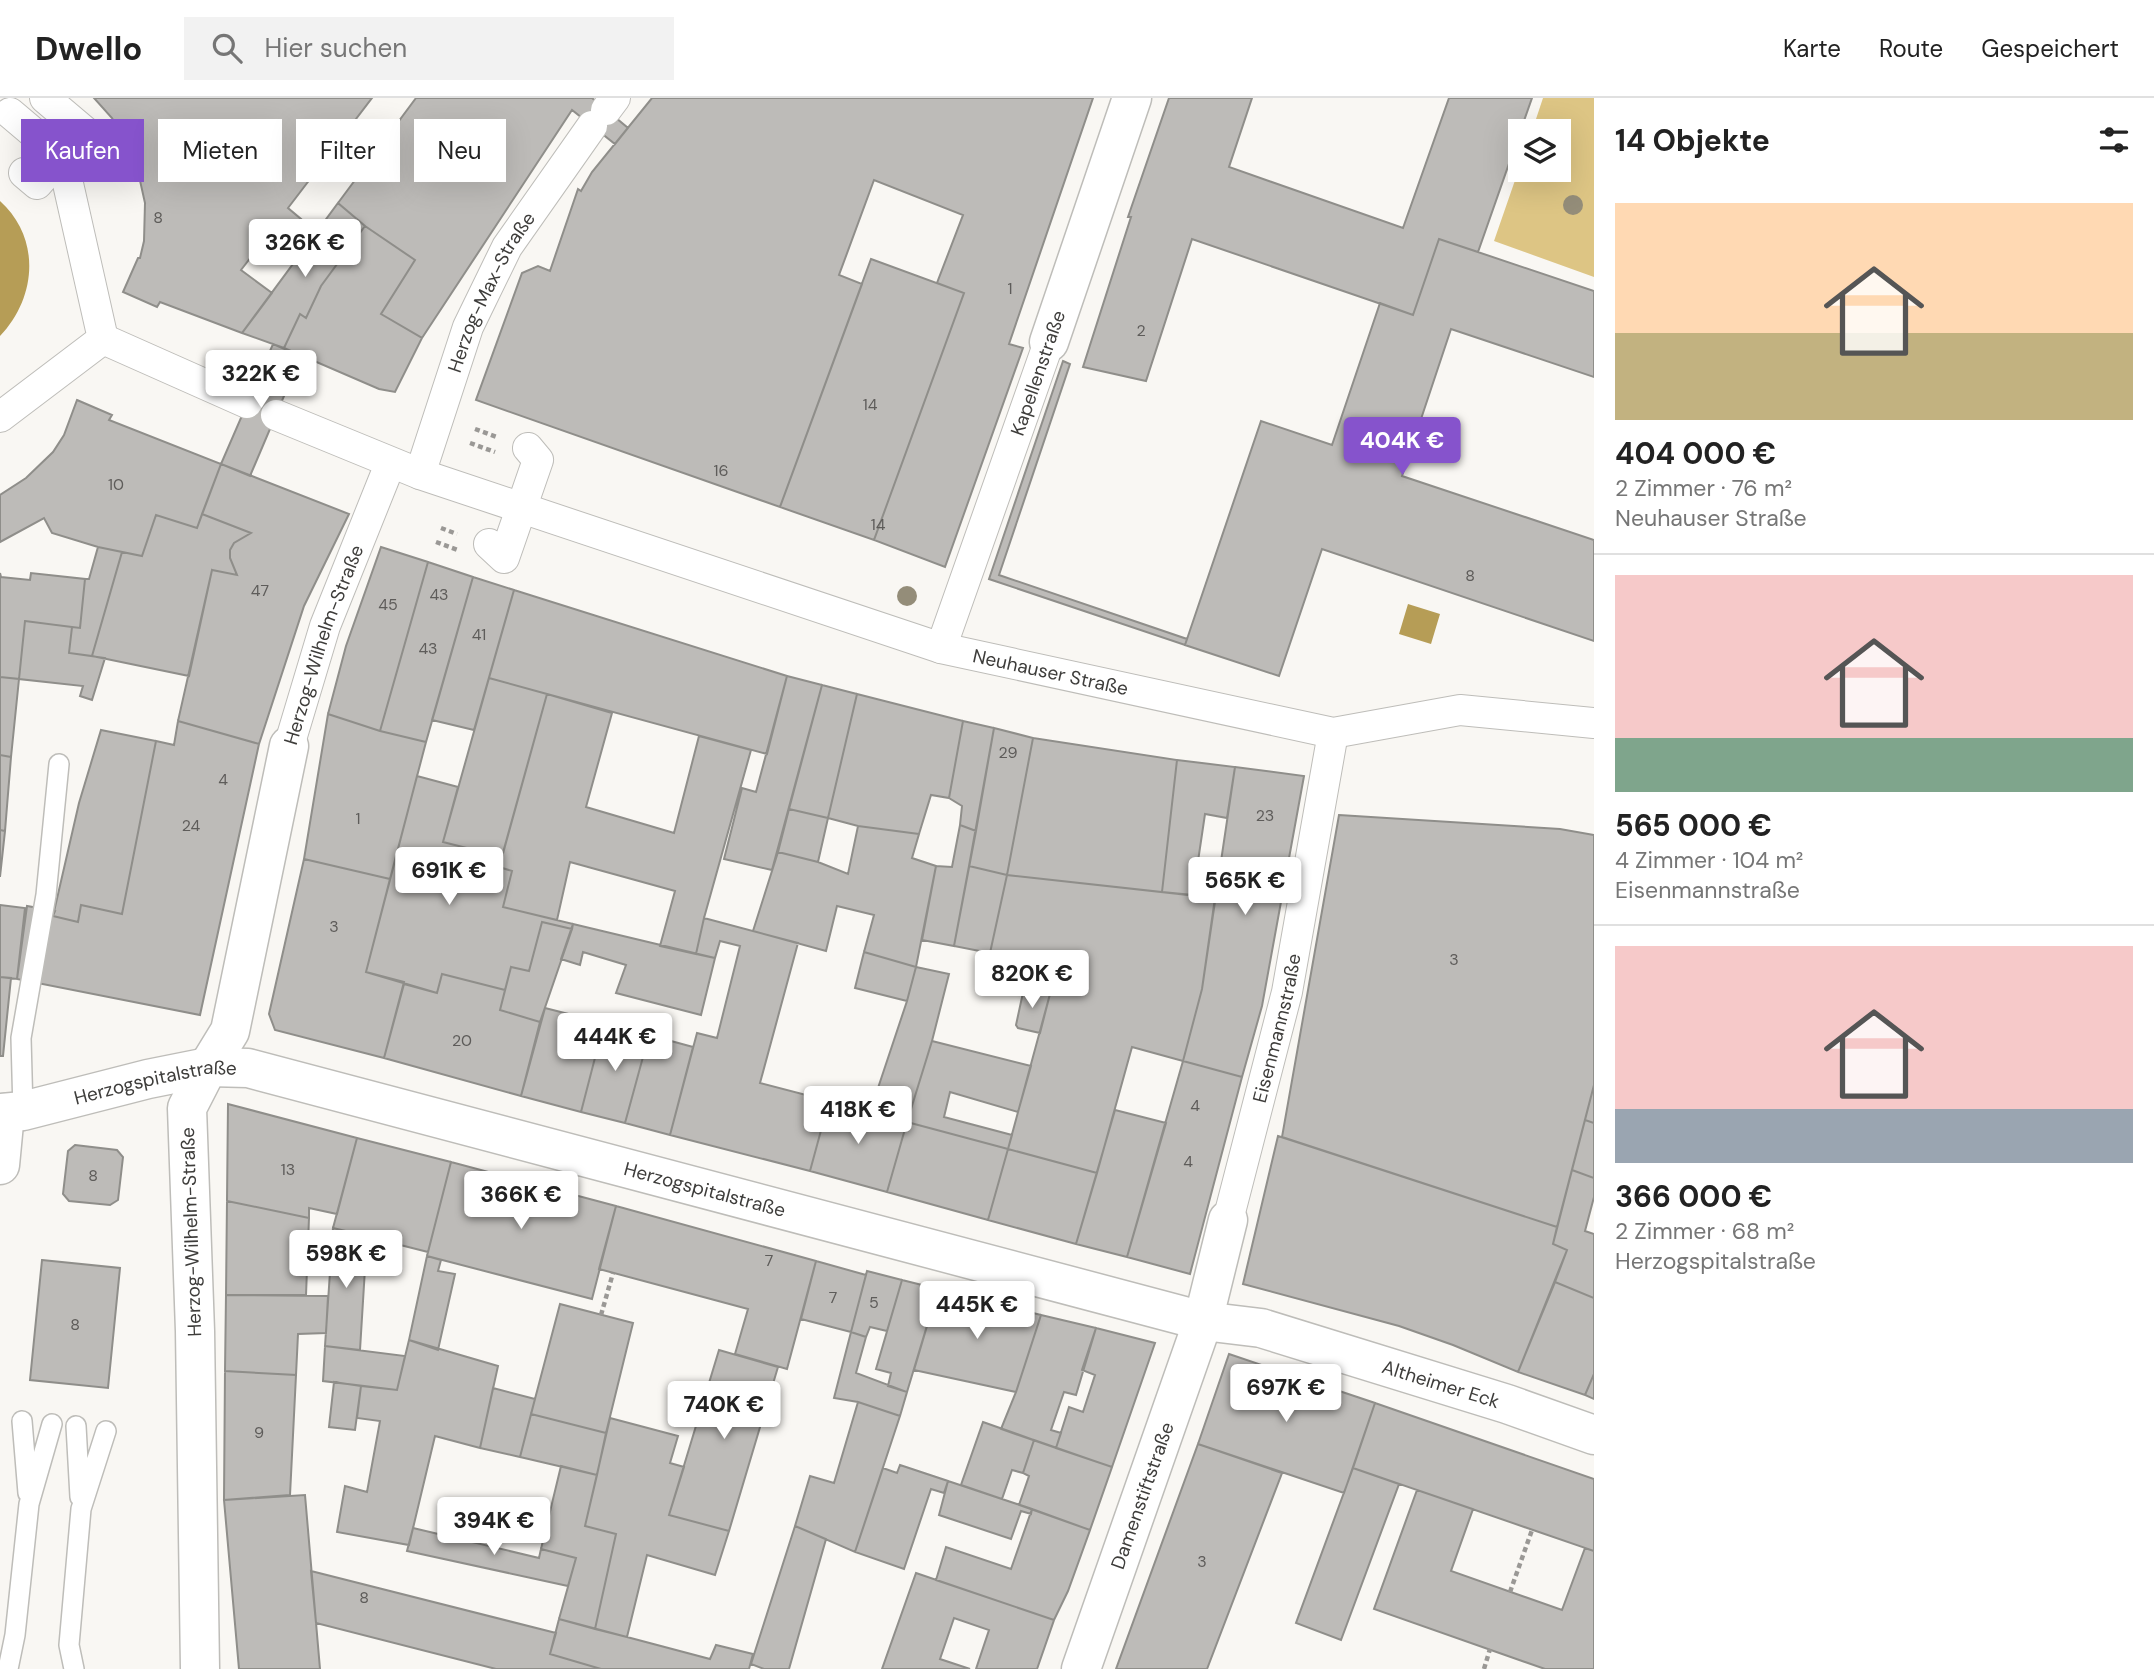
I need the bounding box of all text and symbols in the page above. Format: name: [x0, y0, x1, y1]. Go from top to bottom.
search box: [184, 17, 674, 80]
text: Dwello: [35, 27, 142, 70]
icon: search: [208, 29, 246, 67]
text: Hier suchen: [264, 31, 407, 65]
text: Karte: [1783, 33, 1841, 64]
text: Route: [1879, 33, 1943, 64]
text: Gespeichert: [1981, 33, 2119, 64]
chip: Kaufen: [21, 119, 144, 182]
chip: Mieten: [158, 119, 282, 182]
chip: Filter: [296, 119, 400, 182]
chip: Neu: [414, 119, 506, 182]
map controls: [1508, 119, 1571, 182]
button: layers: [1508, 119, 1571, 182]
text: 14 Objekte: [1615, 121, 1770, 160]
icon: filters: [2095, 121, 2133, 159]
house number: 8: [153, 207, 163, 228]
street label: Herzog-Max-Straße: [442, 207, 541, 375]
pin: 326K €: [248, 220, 362, 279]
text: 326K €: [265, 227, 345, 257]
icon: home: [1811, 248, 1937, 374]
house number: 1: [1008, 278, 1013, 299]
street label: Kapellenstraße: [1005, 307, 1071, 439]
house number: 2: [1136, 320, 1146, 341]
pin: 322K €: [204, 350, 318, 410]
text: 322K €: [221, 358, 301, 388]
house number: 14: [863, 394, 878, 415]
pin: 404K €: [1345, 418, 1459, 477]
text: 404K €: [1360, 425, 1444, 455]
text: 404 000 €: [1615, 434, 1776, 473]
house number: 16: [713, 460, 729, 481]
text: 2 Zimmer · 76 m²: [1615, 473, 1792, 503]
house number: 10: [108, 474, 124, 495]
text: Neuhauser Straße: [1615, 503, 1807, 533]
house number: 14: [871, 514, 886, 535]
street label: Herzog-Wilhelm-Straße: [278, 541, 369, 748]
house number: 8: [1465, 565, 1475, 586]
house number: 47: [251, 580, 269, 601]
house number: 43: [429, 584, 449, 605]
house number: 45: [378, 594, 398, 615]
icon: home: [1811, 620, 1937, 746]
house number: 41: [472, 624, 486, 645]
house number: 43: [418, 638, 438, 659]
street label: Neuhauser Straße: [971, 643, 1131, 701]
house number: 29: [998, 742, 1018, 763]
house number: 4: [218, 769, 228, 790]
house number: 23: [1256, 805, 1274, 826]
text: 565 000 €: [1615, 806, 1772, 845]
house number: 1: [356, 808, 361, 829]
house number: 24: [182, 815, 201, 836]
text: 4 Zimmer · 104 m²: [1615, 845, 1803, 875]
pin: 691K €: [392, 848, 506, 907]
text: 691K €: [411, 855, 487, 885]
pin: 565K €: [1188, 858, 1302, 917]
text: 565K €: [1204, 865, 1286, 895]
text: Eisenmannstraße: [1615, 875, 1800, 905]
house number: 3: [329, 916, 339, 937]
house number: 3: [1449, 949, 1459, 970]
pin: 820K €: [975, 950, 1089, 1010]
street label: Eisenmannstraße: [1246, 952, 1306, 1105]
text: 820K €: [991, 958, 1073, 988]
icon: home: [1811, 991, 1937, 1117]
pin: 444K €: [558, 1014, 672, 1073]
text: 444K €: [573, 1021, 657, 1051]
house number: 20: [452, 1030, 472, 1051]
street label: Herzogspitalstraße: [71, 1054, 237, 1110]
pin: 418K €: [801, 1086, 915, 1146]
text: 418K €: [820, 1094, 896, 1124]
house number: 4: [1190, 1095, 1200, 1116]
street label: Herzog-Wilhelm-Straße: [175, 1127, 207, 1337]
house number: 4: [1183, 1151, 1193, 1172]
street label: Herzogspitalstraße: [621, 1156, 788, 1222]
house number: 13: [281, 1159, 295, 1180]
house number: 8: [88, 1165, 98, 1186]
pin: 366K €: [464, 1172, 578, 1231]
text: 366 000 €: [1615, 1177, 1772, 1216]
text: 366K €: [480, 1179, 562, 1209]
text: 2 Zimmer · 68 m²: [1615, 1216, 1794, 1246]
pin: 598K €: [289, 1230, 403, 1290]
text: 598K €: [305, 1238, 387, 1268]
text: Herzogspitalstraße: [1615, 1246, 1816, 1276]
house number: 7: [765, 1250, 773, 1271]
pin: 445K €: [920, 1282, 1034, 1341]
house number: 7: [829, 1287, 837, 1308]
text: 445K €: [936, 1289, 1018, 1319]
house number: 5: [869, 1292, 879, 1313]
house number: 8: [70, 1314, 80, 1335]
street label: Altheimer Eck: [1379, 1354, 1503, 1414]
pin: 697K €: [1229, 1364, 1343, 1424]
text: 697K €: [1246, 1372, 1326, 1402]
pin: 740K €: [667, 1382, 781, 1441]
text: 740K €: [684, 1389, 764, 1419]
street label: Damenstiftstraße: [1105, 1418, 1179, 1572]
house number: 9: [254, 1422, 264, 1443]
pin: 394K €: [437, 1498, 551, 1557]
text: 394K €: [453, 1505, 535, 1535]
house number: 3: [1197, 1551, 1207, 1572]
house number: 8: [359, 1587, 369, 1608]

